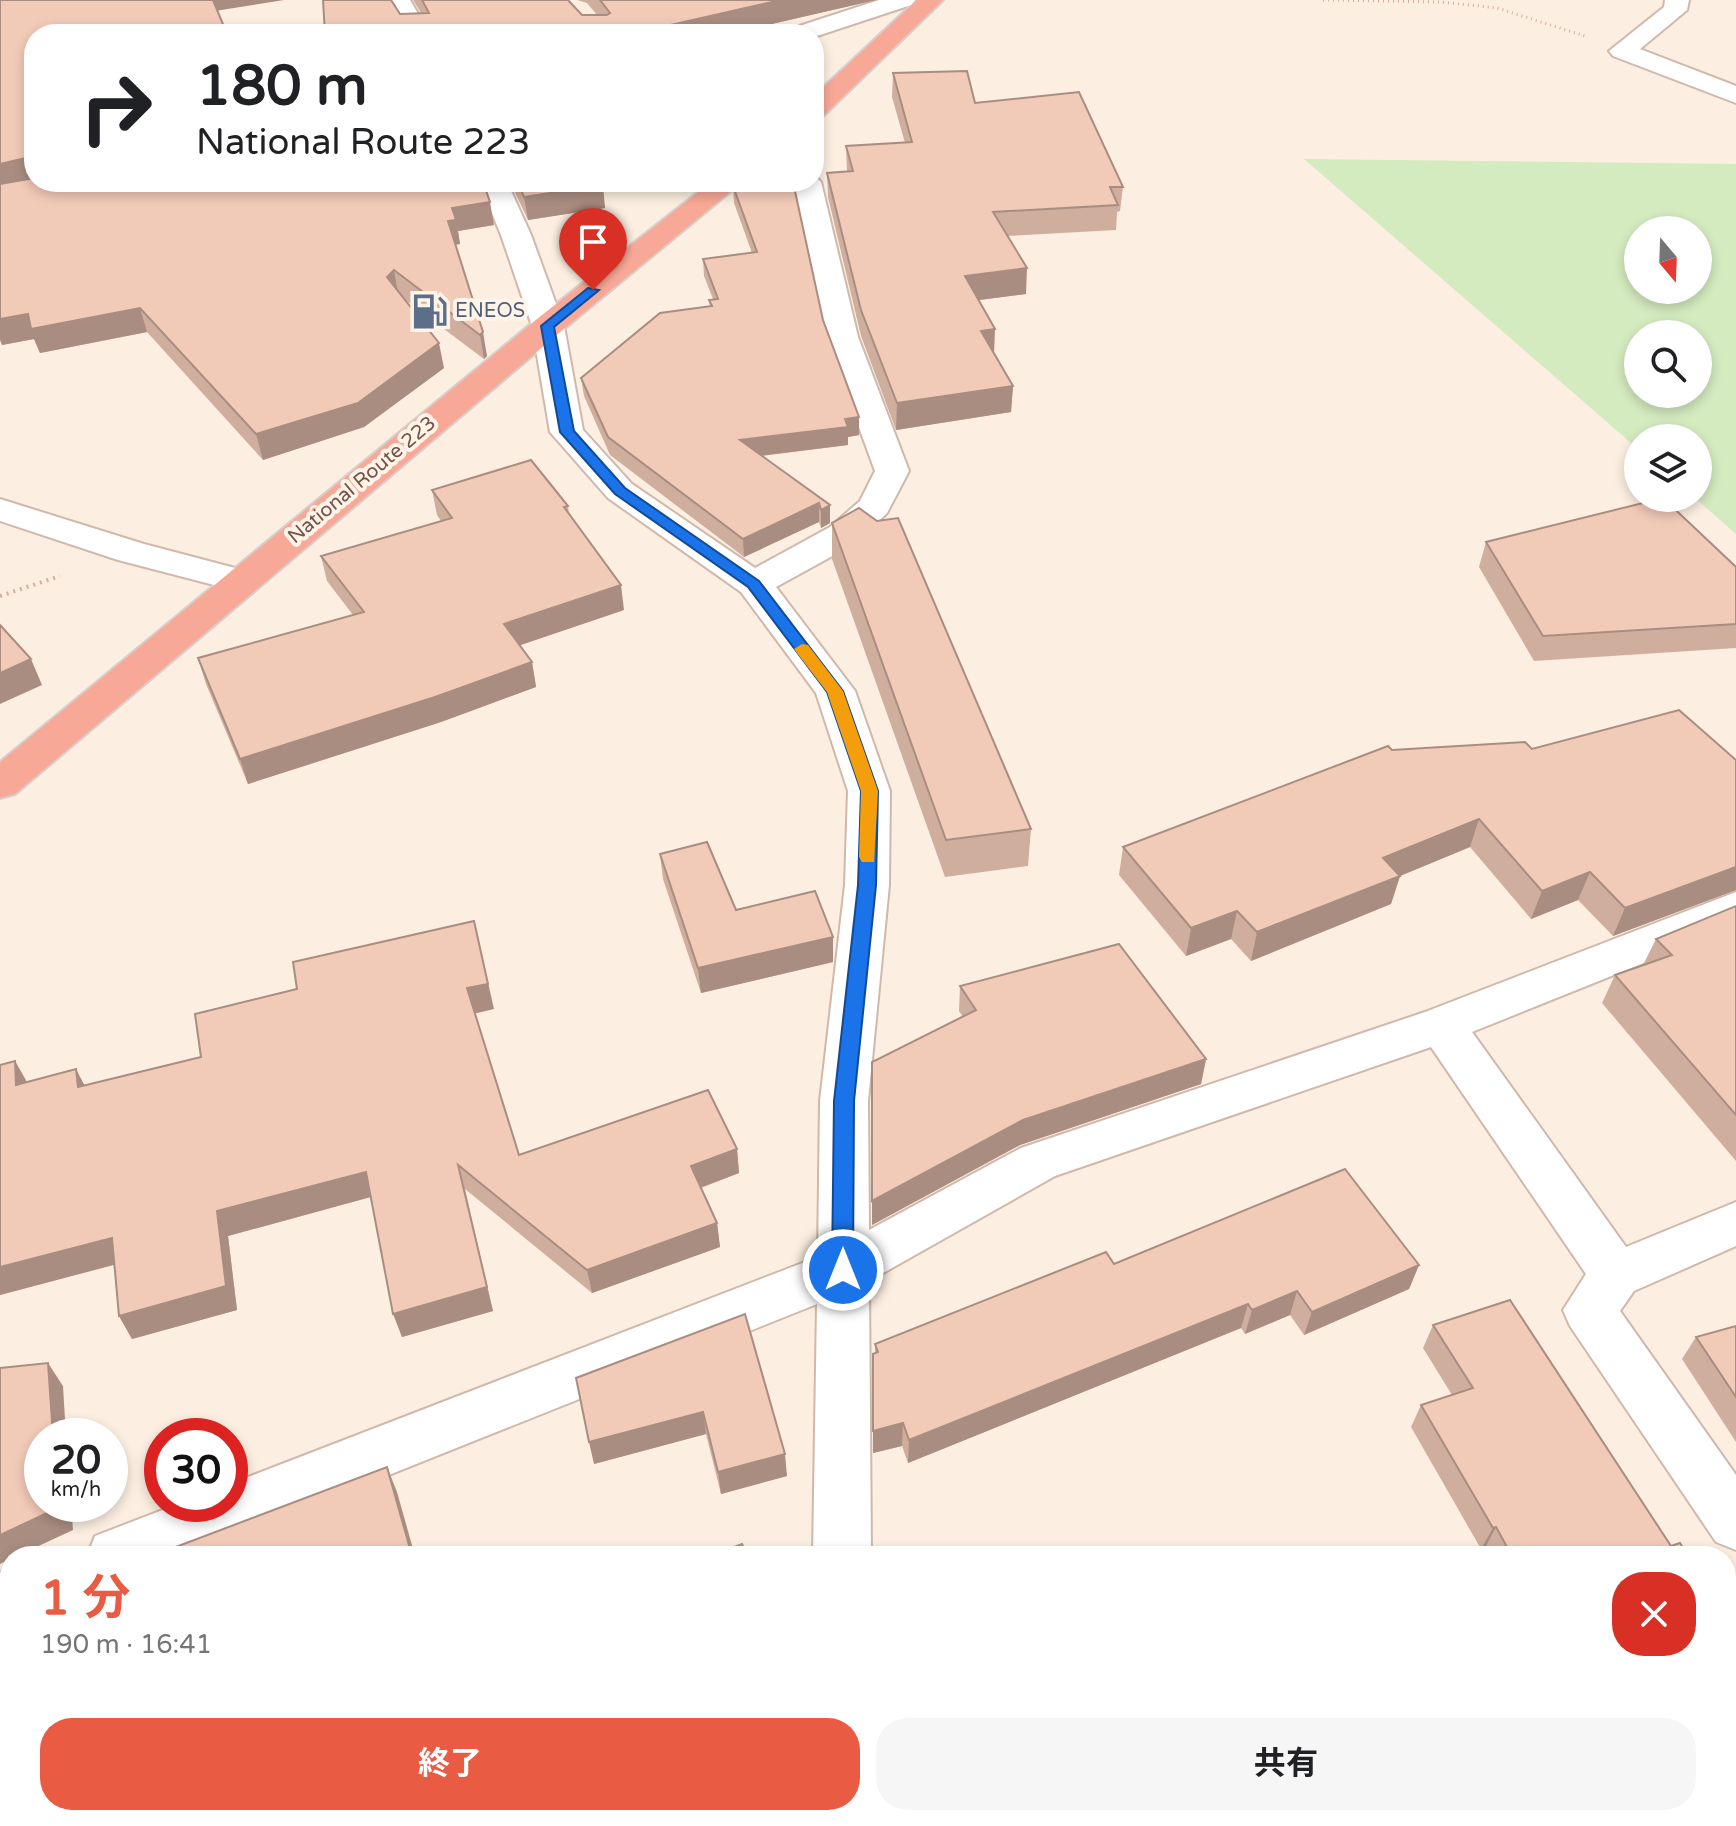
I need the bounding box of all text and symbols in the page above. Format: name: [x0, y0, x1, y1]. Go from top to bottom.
text: 180 m: [196, 53, 367, 120]
icon: right: [64, 56, 168, 160]
text: National Route 223: [196, 121, 530, 164]
pin: [559, 208, 627, 290]
north arrow: [1624, 216, 1712, 304]
map controls: [1624, 216, 1712, 512]
icon: arrive: [571, 220, 615, 264]
fuel station icon: ENEOS: [410, 292, 448, 330]
place label: ENEOS: [455, 299, 525, 323]
button: search: [1624, 320, 1712, 408]
street label: National Route 223: [283, 411, 441, 549]
button: layers: [1624, 424, 1712, 512]
position arrow: [801, 1228, 885, 1312]
speed limit sign: 30: [144, 1418, 248, 1522]
text: 20: [51, 1436, 101, 1484]
text: km/h: [51, 1478, 101, 1502]
text: 1 分: [40, 1570, 131, 1628]
button: close: [1612, 1572, 1696, 1656]
text: 190 m · 16:41: [40, 1629, 212, 1660]
button: 終了: [40, 1718, 860, 1810]
button: 共有: [876, 1718, 1696, 1810]

